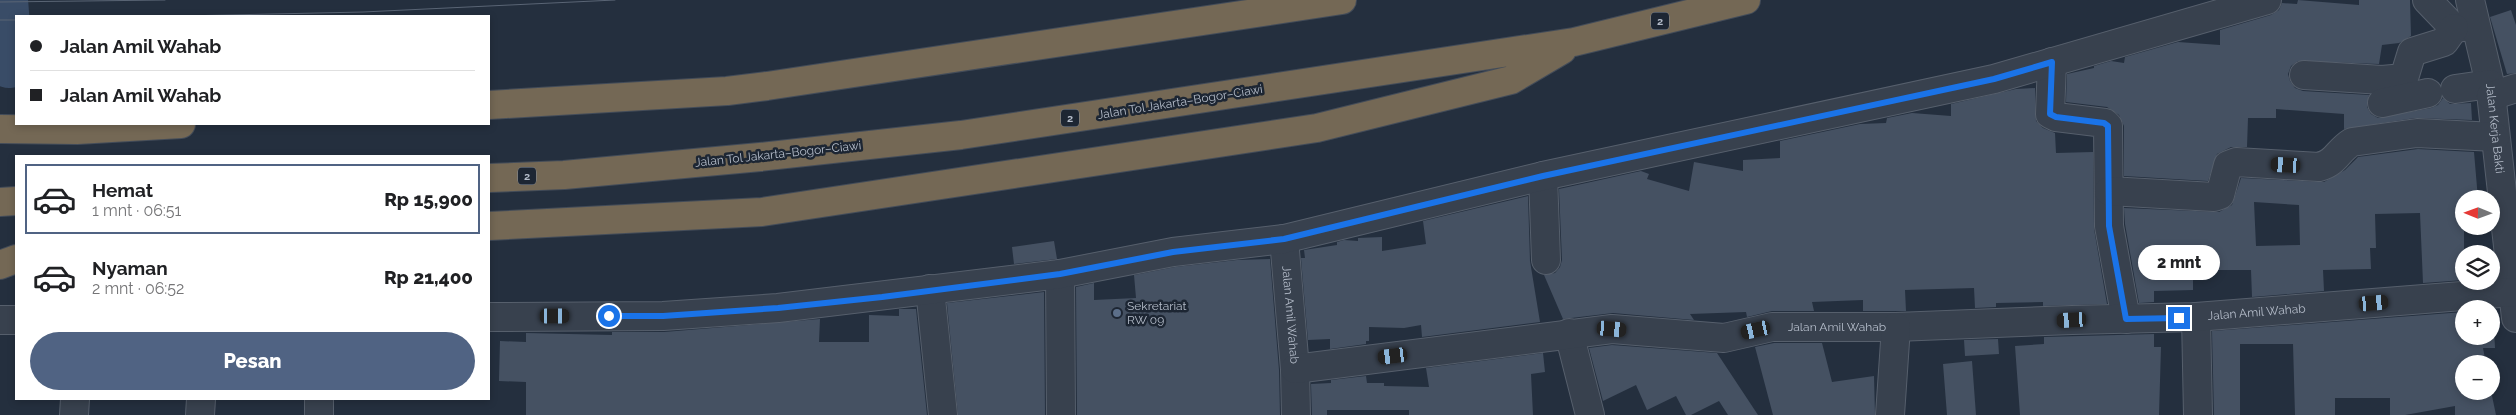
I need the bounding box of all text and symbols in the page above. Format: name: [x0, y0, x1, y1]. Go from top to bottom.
road number: 2: [1651, 12, 1669, 30]
text: Jalan Amil Wahab: [60, 35, 221, 57]
street label: Jalan Tol Jakarta–Bogor–Ciawi: [1096, 82, 1264, 122]
street label: Jalan Kerja Bakti: [2483, 83, 2507, 174]
text: Jalan Amil Wahab: [60, 84, 221, 106]
road number: 2: [1061, 110, 1079, 126]
street label: Jalan Tol Jakarta–Bogor–Ciawi: [694, 138, 862, 170]
car: [2270, 157, 2301, 173]
road number: 2: [518, 168, 536, 185]
icon: car: [32, 177, 77, 222]
text: Hemat: [92, 179, 153, 201]
text: Rp 15,900: [384, 188, 473, 210]
north arrow: [2455, 190, 2500, 235]
map controls: [2455, 190, 2500, 400]
text: 1 mnt · 06:51: [92, 201, 181, 220]
button: layers: [2455, 245, 2500, 290]
callout: 2 mnt: [2138, 246, 2220, 280]
text: 2 mnt: [2157, 253, 2201, 272]
icon: car: [32, 255, 77, 300]
text: Nyaman: [92, 257, 168, 279]
street label: Jalan Amil Wahab: [1279, 265, 1302, 364]
text: Rp 21,400: [384, 266, 473, 288]
text: 2 mnt · 06:52: [92, 279, 184, 298]
car: [2358, 294, 2389, 312]
place label: Sekretariat RW 09: [1127, 299, 1187, 327]
button: +: [2455, 300, 2500, 345]
street label: Jalan Amil Wahab: [2207, 301, 2306, 323]
route start: [598, 305, 620, 327]
marker: Sekretariat RW 09: [1111, 307, 1123, 319]
route end: [2168, 307, 2190, 329]
car: [540, 309, 570, 324]
car: [2056, 312, 2087, 328]
car: [1739, 319, 1772, 341]
car: [1596, 320, 1627, 338]
street label: Jalan Amil Wahab: [1788, 320, 1886, 334]
button: Pesan: [30, 332, 475, 390]
car: [1377, 347, 1408, 365]
button: −: [2455, 355, 2500, 400]

